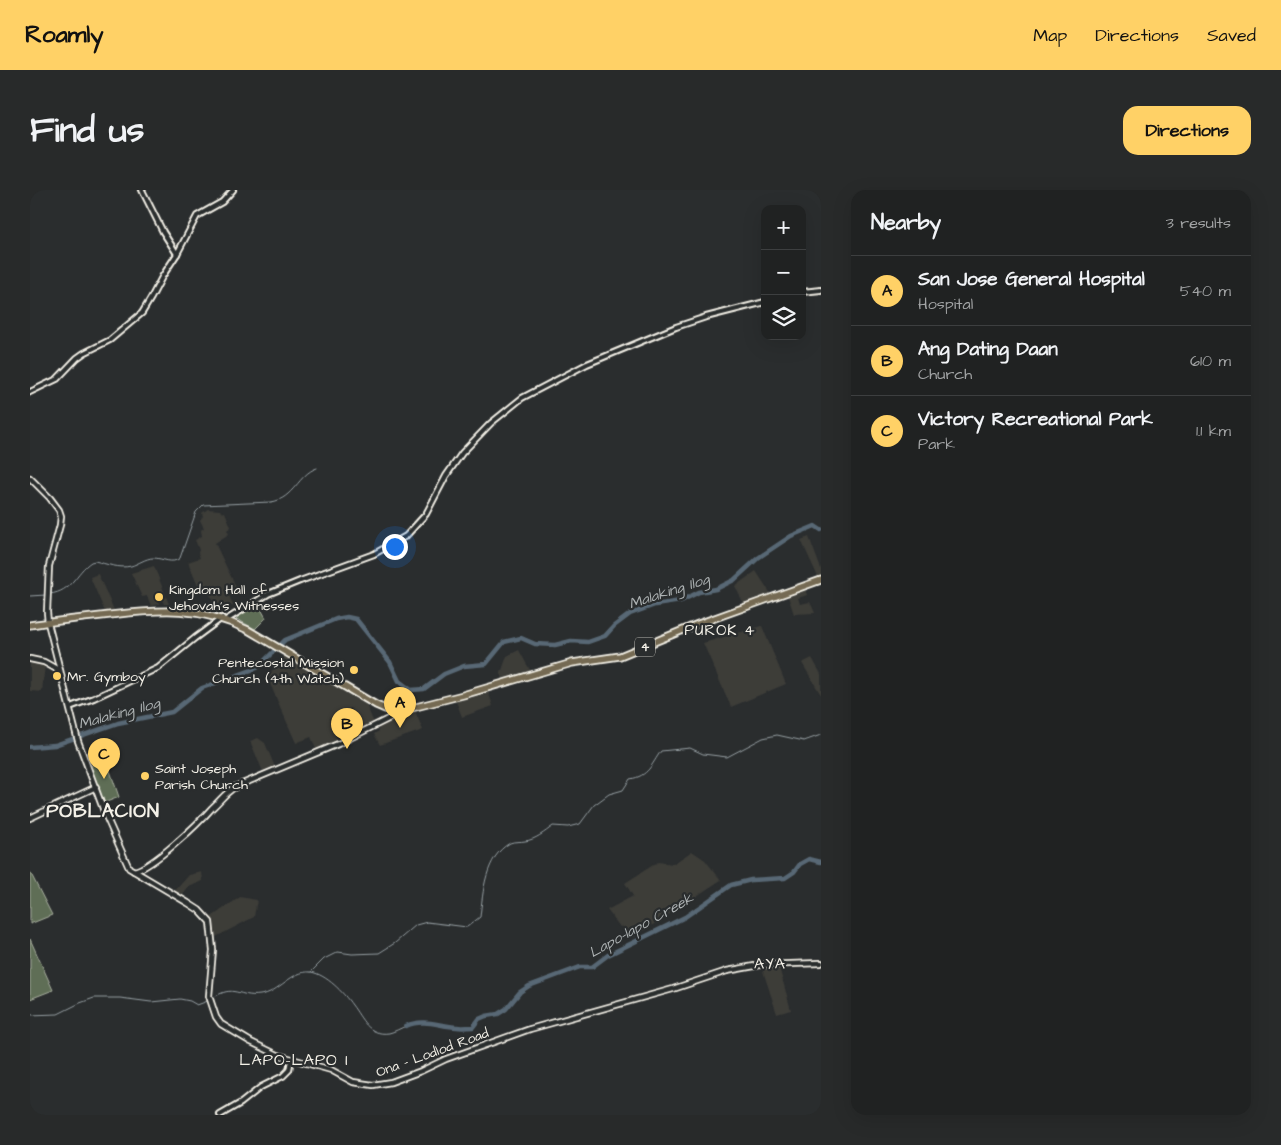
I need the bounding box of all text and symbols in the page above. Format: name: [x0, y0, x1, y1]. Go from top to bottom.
text: Roamly: [25, 18, 103, 52]
text: Map: [1033, 23, 1067, 48]
text: Directions: [1095, 23, 1179, 48]
text: Saved: [1207, 23, 1256, 48]
text: Find us: [30, 106, 144, 155]
button: Directions: [1123, 106, 1251, 155]
map controls: [761, 205, 806, 340]
button: +: [761, 205, 806, 250]
text: Nearby: [871, 208, 941, 237]
text: 3 results: [1166, 212, 1231, 234]
button: −: [761, 250, 806, 295]
text: San Jose General Hospital: [918, 266, 1145, 293]
text: A: [882, 280, 892, 302]
text: 540 m: [1180, 280, 1231, 302]
text: Hospital: [918, 293, 973, 315]
button: layers: [761, 295, 806, 340]
text: Ang Dating Daan: [918, 336, 1058, 363]
text: B: [881, 350, 893, 372]
text: 610 m: [1190, 350, 1231, 372]
text: Church: [918, 363, 972, 385]
text: Victory Recreational Park: [918, 406, 1153, 433]
text: C: [881, 420, 893, 442]
text: 1.1 km: [1196, 420, 1231, 442]
text: Park: [918, 433, 955, 455]
your location: [382, 534, 408, 560]
water label: Malaking Ilog: [626, 568, 714, 615]
place label: Kingdom Hall of Jehovah's Witnesses: [169, 580, 299, 616]
marker: Kingdom Hall of Jehovah's Witnesses: [153, 591, 165, 603]
district label: PUROK 4: [684, 620, 756, 641]
road number: 4: [635, 638, 655, 657]
place label: Pentecostal Mission Church (4th Watch): [212, 653, 344, 689]
marker: Pentecostal Mission Church (4th Watch): [348, 664, 360, 676]
place label: Mr. Gymboy: [67, 667, 146, 687]
marker: Mr. Gymboy: [51, 670, 63, 682]
pin: A: [384, 687, 416, 728]
water label: Malaking Ilog: [76, 692, 164, 735]
pin: B: [331, 708, 363, 749]
pin: C: [88, 738, 120, 779]
place label: Saint Joseph Parish Church: [155, 759, 248, 795]
marker: Saint Joseph Parish Church: [139, 770, 151, 782]
district label: POBLACION: [46, 798, 160, 825]
water label: Lapo-lapo Creek: [585, 888, 698, 963]
district label: AYA: [754, 953, 786, 975]
street label: Ona - Lodlod Road: [373, 1023, 492, 1083]
district label: LAPO-LAPO I: [239, 1049, 349, 1071]

